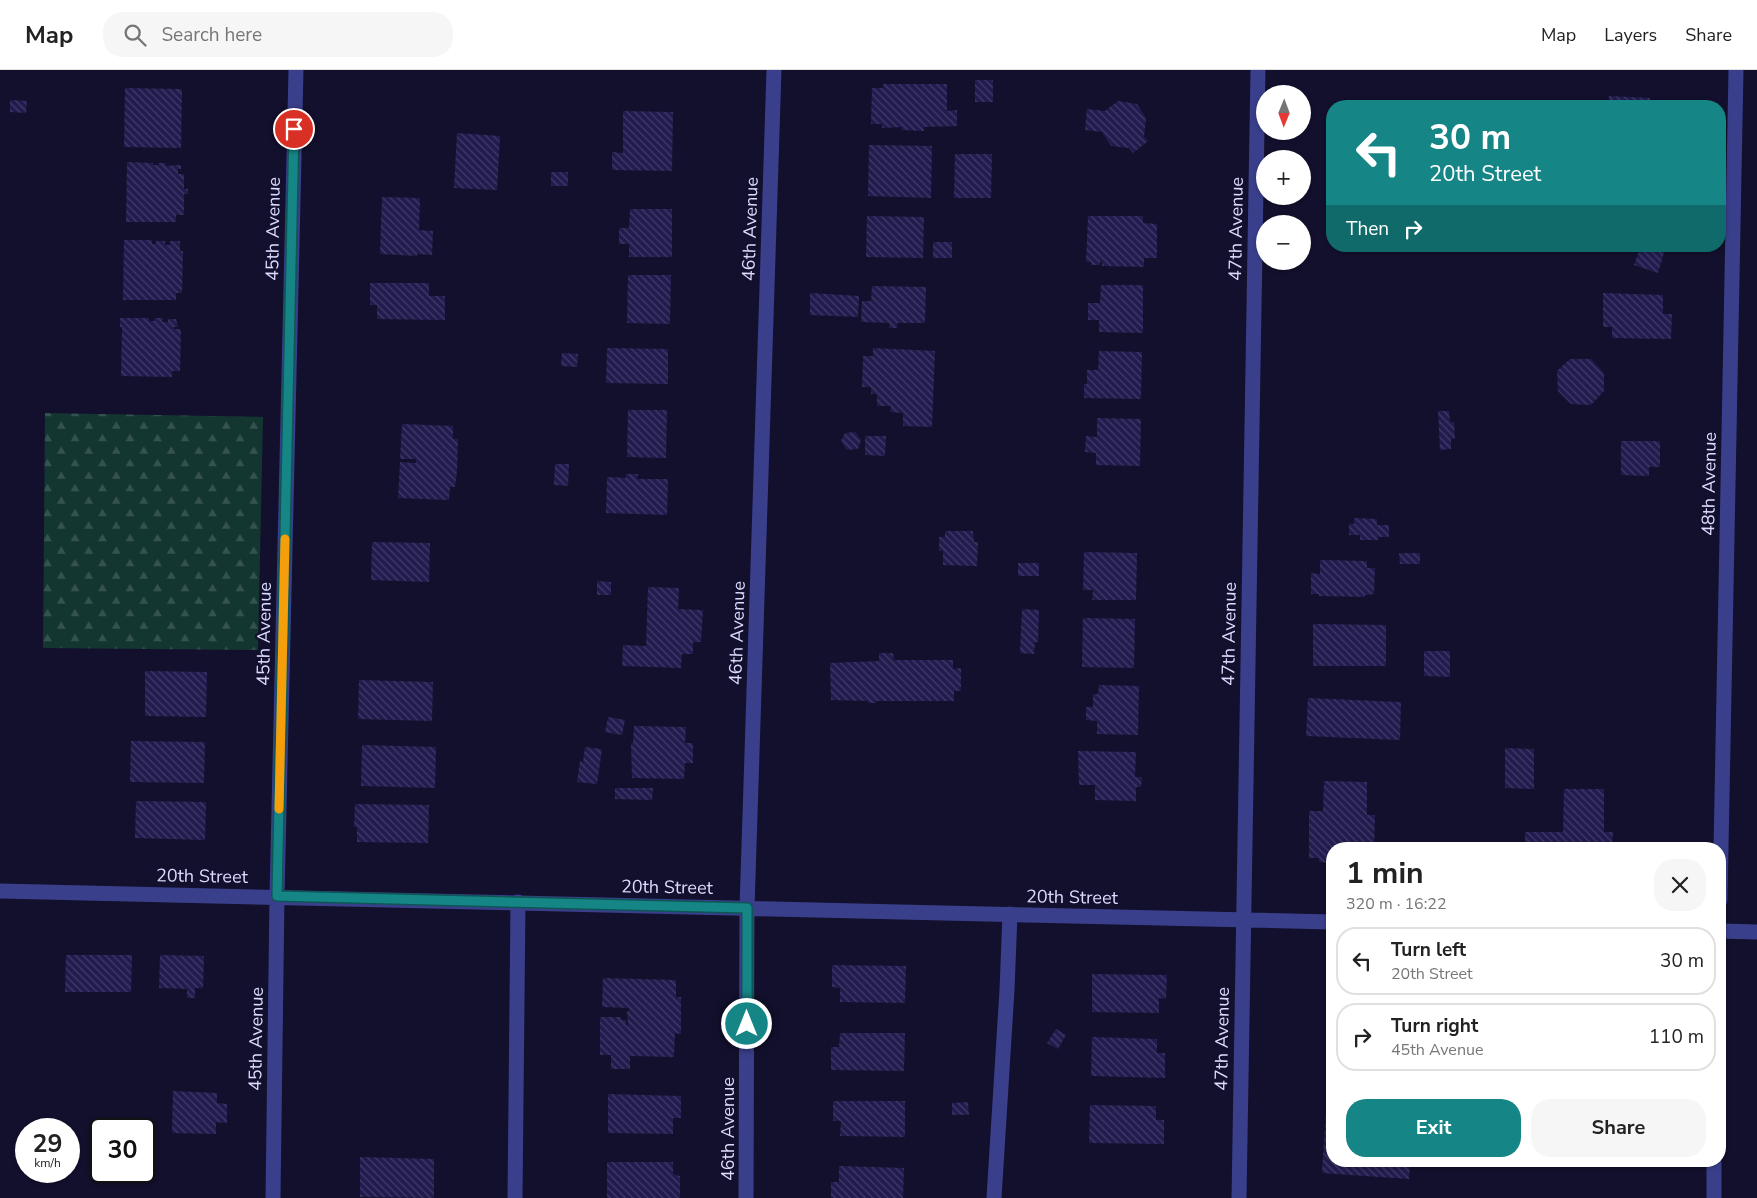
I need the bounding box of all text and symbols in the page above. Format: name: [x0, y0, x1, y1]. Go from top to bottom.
search box: [103, 12, 453, 57]
text: Map: [25, 19, 73, 51]
icon: search: [121, 21, 149, 49]
text: Search here: [161, 22, 262, 48]
text: Map: [1541, 23, 1576, 47]
text: Layers: [1604, 23, 1657, 47]
text: Share: [1685, 23, 1732, 47]
north arrow: [1256, 85, 1311, 140]
map controls: [1256, 85, 1311, 270]
pin: [273, 108, 315, 150]
text: 30 m: [1429, 114, 1511, 161]
icon: arrive: [280, 115, 308, 143]
icon: left: [1346, 120, 1411, 185]
button: +: [1256, 150, 1311, 205]
text: 20th Street: [1429, 159, 1541, 189]
street label: 45th Avenue: [260, 177, 286, 281]
street label: 46th Avenue: [736, 177, 764, 281]
street label: 47th Avenue: [1223, 177, 1249, 281]
button: −: [1256, 215, 1311, 270]
icon: right: [1399, 215, 1427, 243]
text: Then: [1346, 216, 1389, 242]
street label: 48th Avenue: [1696, 432, 1722, 536]
street label: 46th Avenue: [723, 581, 751, 685]
street label: 45th Avenue: [251, 582, 277, 686]
street label: 47th Avenue: [1216, 582, 1242, 686]
text: 1 min: [1346, 853, 1424, 894]
button: close: [1654, 859, 1706, 911]
street label: 20th Street: [156, 863, 249, 889]
street label: 20th Street: [621, 874, 714, 900]
street label: 20th Street: [1026, 884, 1119, 910]
text: 320 m · 16:22: [1346, 893, 1447, 915]
text: Turn left: [1391, 937, 1466, 963]
icon: left: [1348, 947, 1376, 975]
text: 30 m: [1660, 948, 1704, 974]
text: 20th Street: [1391, 963, 1473, 985]
street label: 45th Avenue: [243, 987, 269, 1091]
street label: 47th Avenue: [1209, 987, 1235, 1091]
position arrow: [720, 997, 772, 1049]
text: Turn right: [1391, 1013, 1478, 1039]
icon: right: [1348, 1023, 1376, 1051]
text: 110 m: [1649, 1024, 1704, 1050]
text: 45th Avenue: [1391, 1039, 1483, 1061]
street label: 46th Avenue: [716, 1077, 740, 1181]
button: Exit: [1346, 1099, 1521, 1157]
button: Share: [1531, 1099, 1706, 1157]
speed limit sign: 30: [90, 1118, 155, 1183]
text: 29: [32, 1127, 63, 1161]
text: km/h: [34, 1155, 61, 1171]

